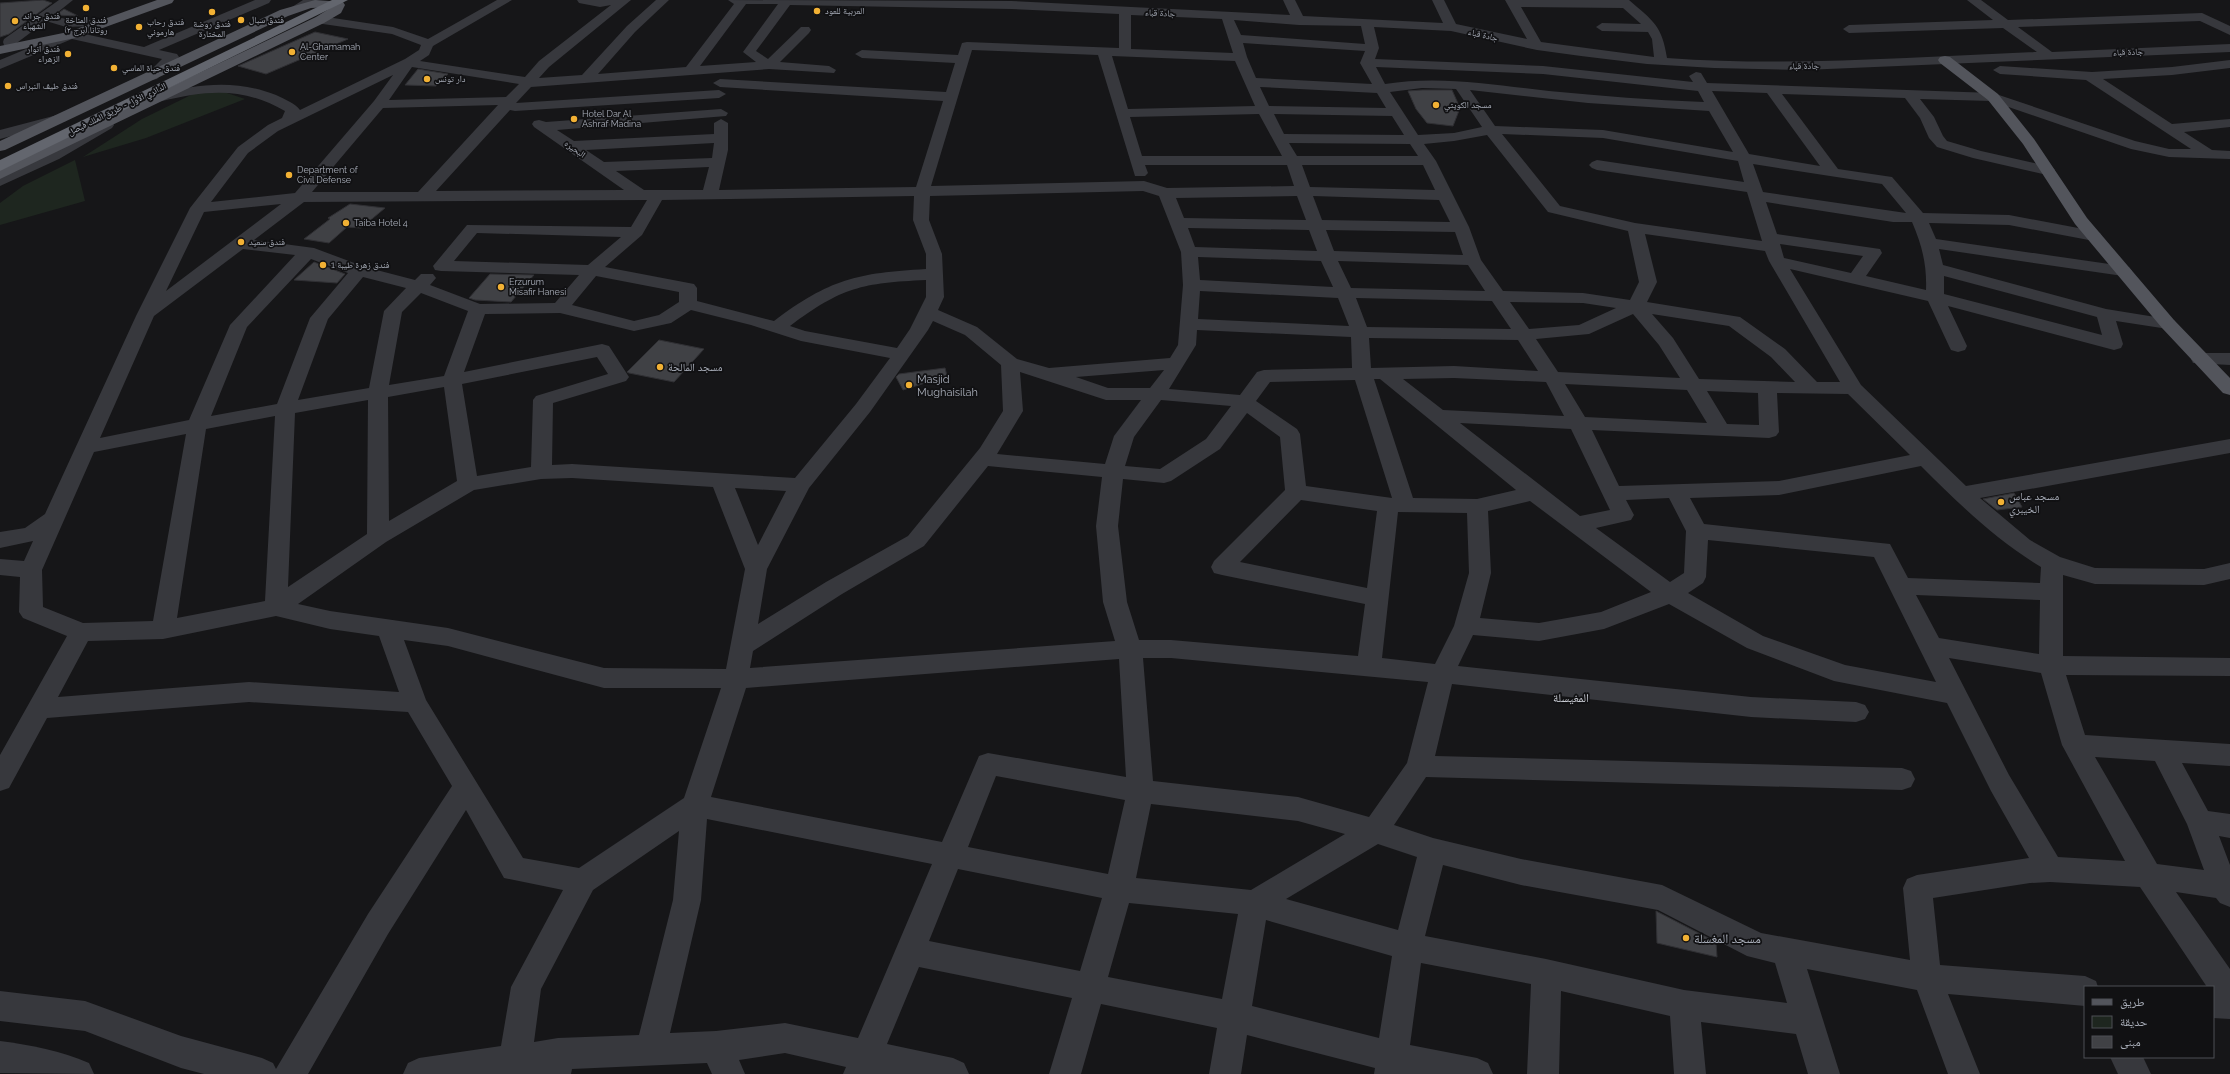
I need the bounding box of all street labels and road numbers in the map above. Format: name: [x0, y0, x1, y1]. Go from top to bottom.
street label: جادة قباء: [1145, 7, 1176, 19]
street label: جادة قباء: [1467, 27, 1499, 44]
street label: جادة قباء: [2113, 46, 2144, 58]
street label: جادة قباء: [1789, 61, 1820, 72]
street label: الدائري الأول - طريق الملك فيصل: [66, 81, 169, 139]
street label: البحيره: [562, 138, 587, 160]

